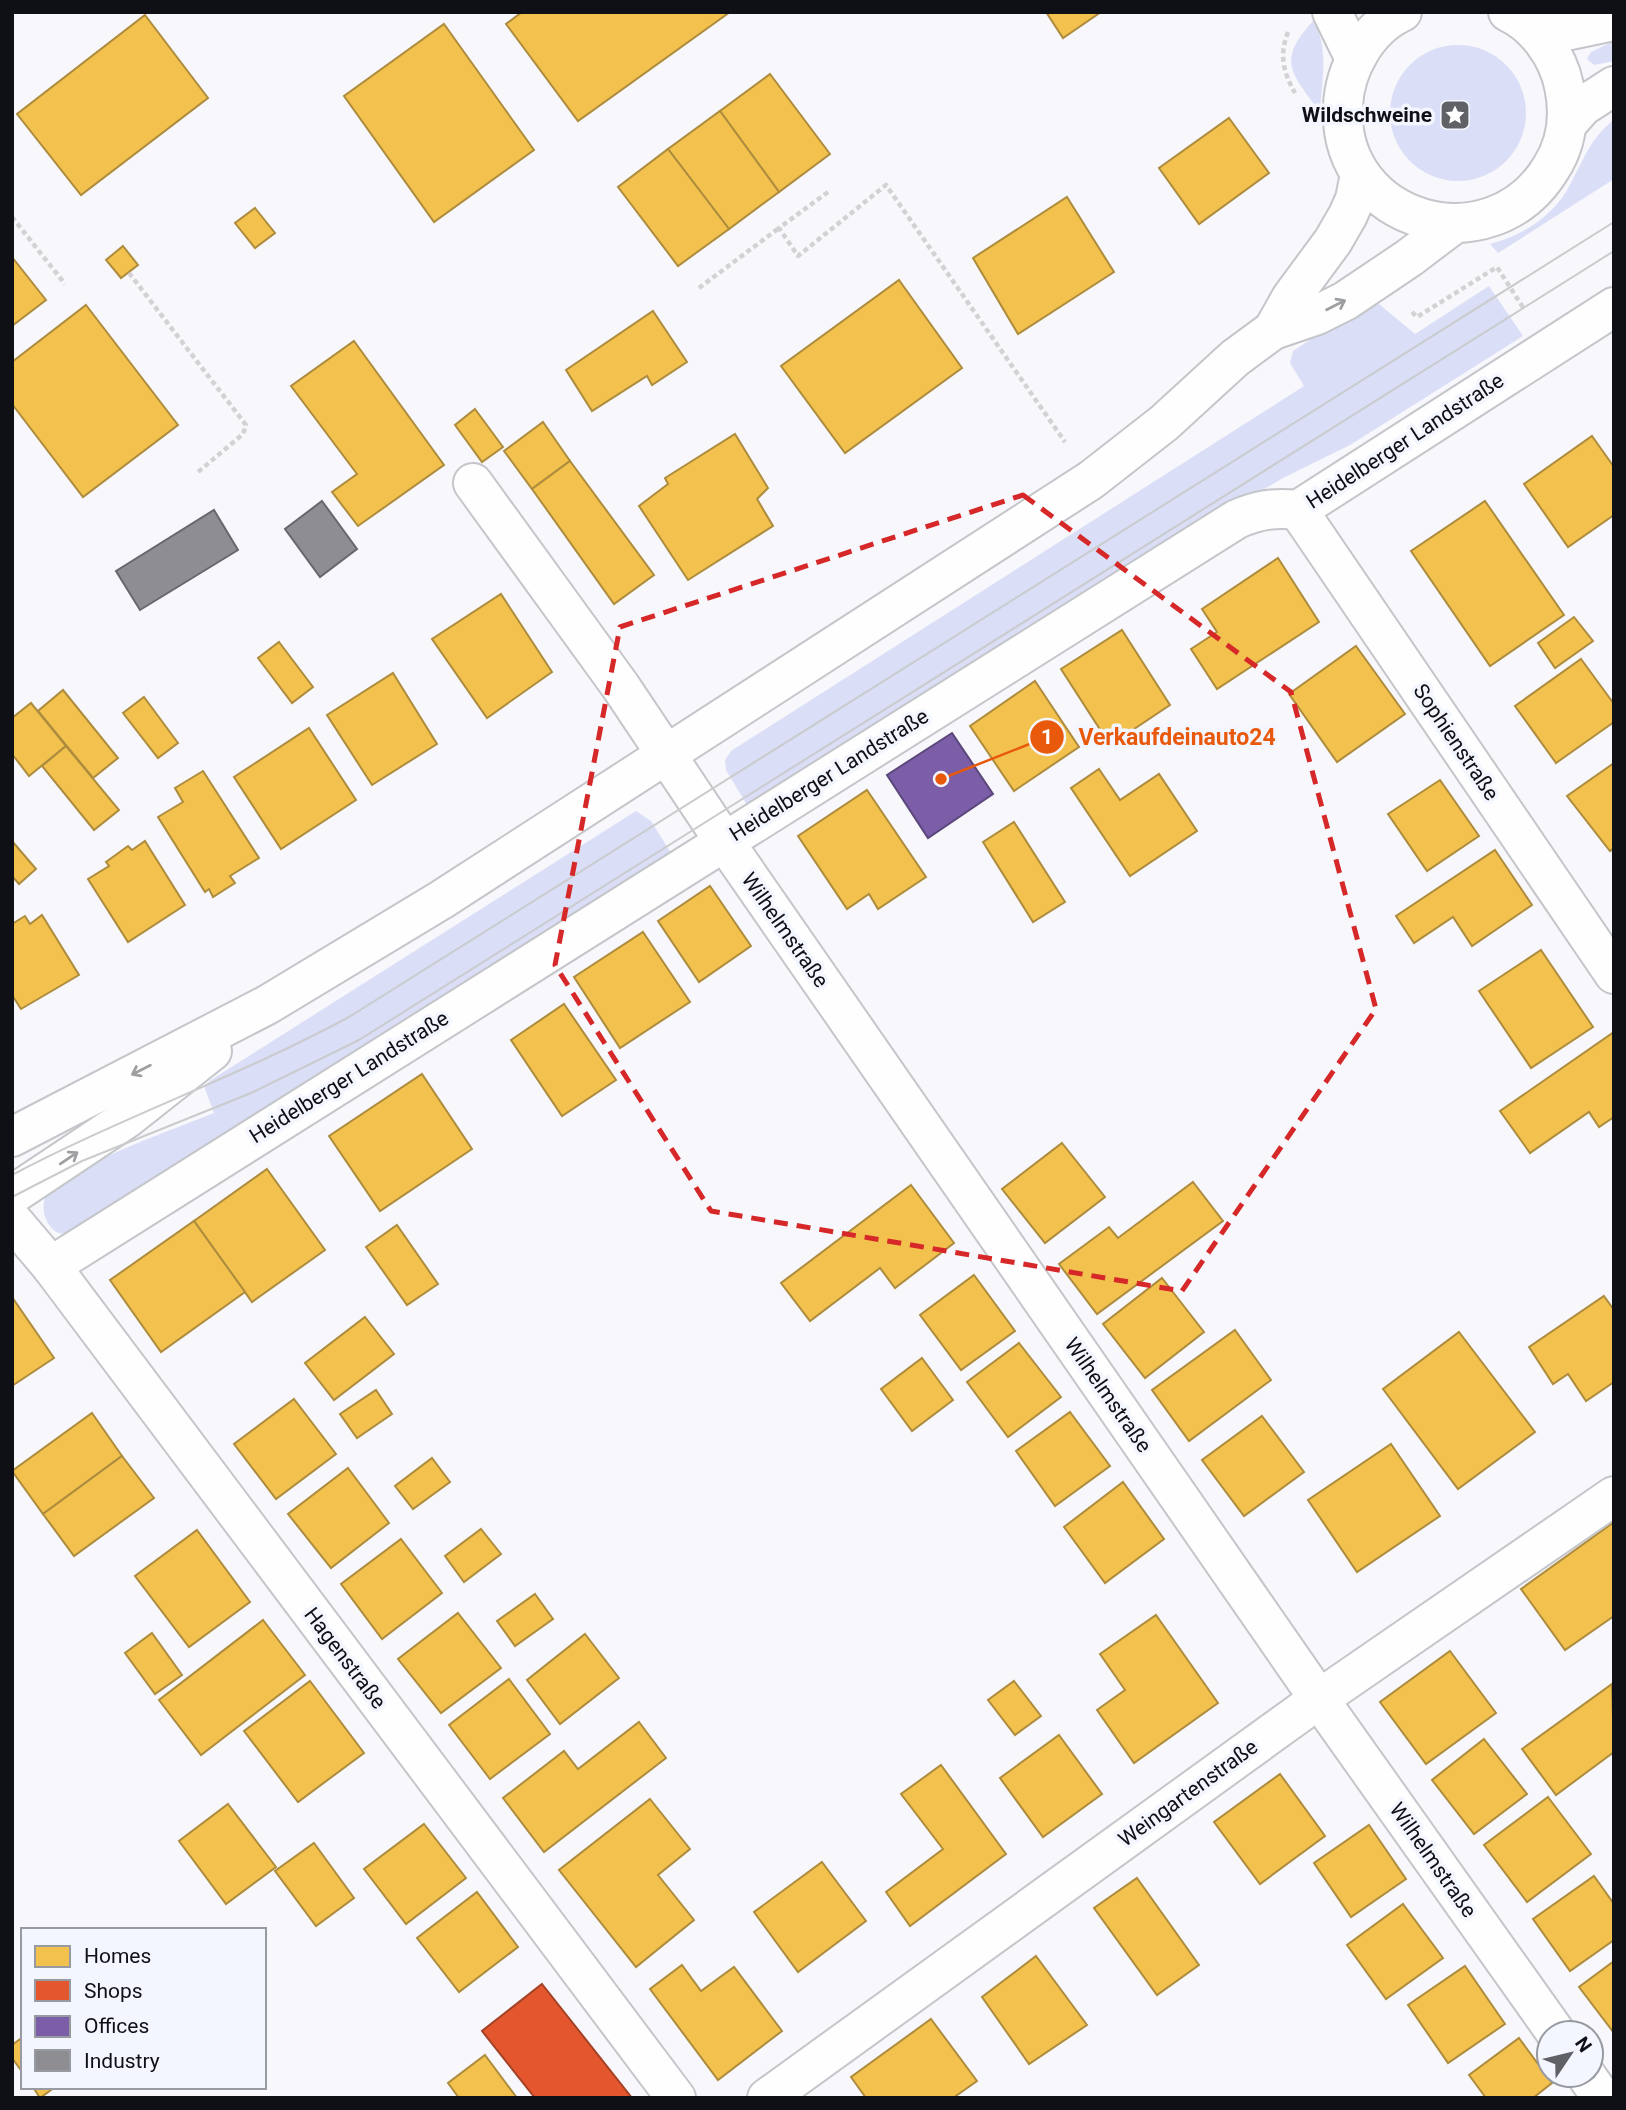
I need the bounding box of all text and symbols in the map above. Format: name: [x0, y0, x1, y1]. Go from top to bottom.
place icon: Wildschweine: [1438, 98, 1472, 132]
place label: Wildschweine: [1302, 103, 1432, 127]
one-way arrow: [1325, 298, 1346, 311]
street label: Heidelberger Landstraße: [1302, 368, 1508, 514]
street label: Sophienstraße: [1408, 679, 1504, 805]
street label: Heidelberger Landstraße: [725, 704, 933, 846]
callout: Verkaufdeinauto24: [1029, 715, 1290, 759]
text: Verkaufdeinauto24: [1078, 724, 1276, 751]
text: 1: [1041, 725, 1053, 749]
street label: Wilhelmstraße: [737, 868, 833, 992]
street label: Heidelberger Landstraße: [245, 1006, 453, 1148]
one-way arrow: [132, 1063, 152, 1077]
one-way arrow: [59, 1150, 78, 1165]
street label: Wilhelmstraße: [1060, 1333, 1156, 1457]
street label: Hagenstraße: [299, 1603, 391, 1713]
street label: Weingartenstraße: [1114, 1734, 1262, 1852]
street label: Wilhelmstraße: [1385, 1798, 1481, 1922]
legend: [21, 1928, 266, 2089]
text: Homes: [84, 1944, 151, 1968]
text: Shops: [84, 1979, 143, 2003]
text: Offices: [84, 2014, 149, 2038]
north arrow: [1535, 2019, 1605, 2089]
text: N: [1570, 2032, 1597, 2057]
text: Industry: [84, 2049, 160, 2073]

